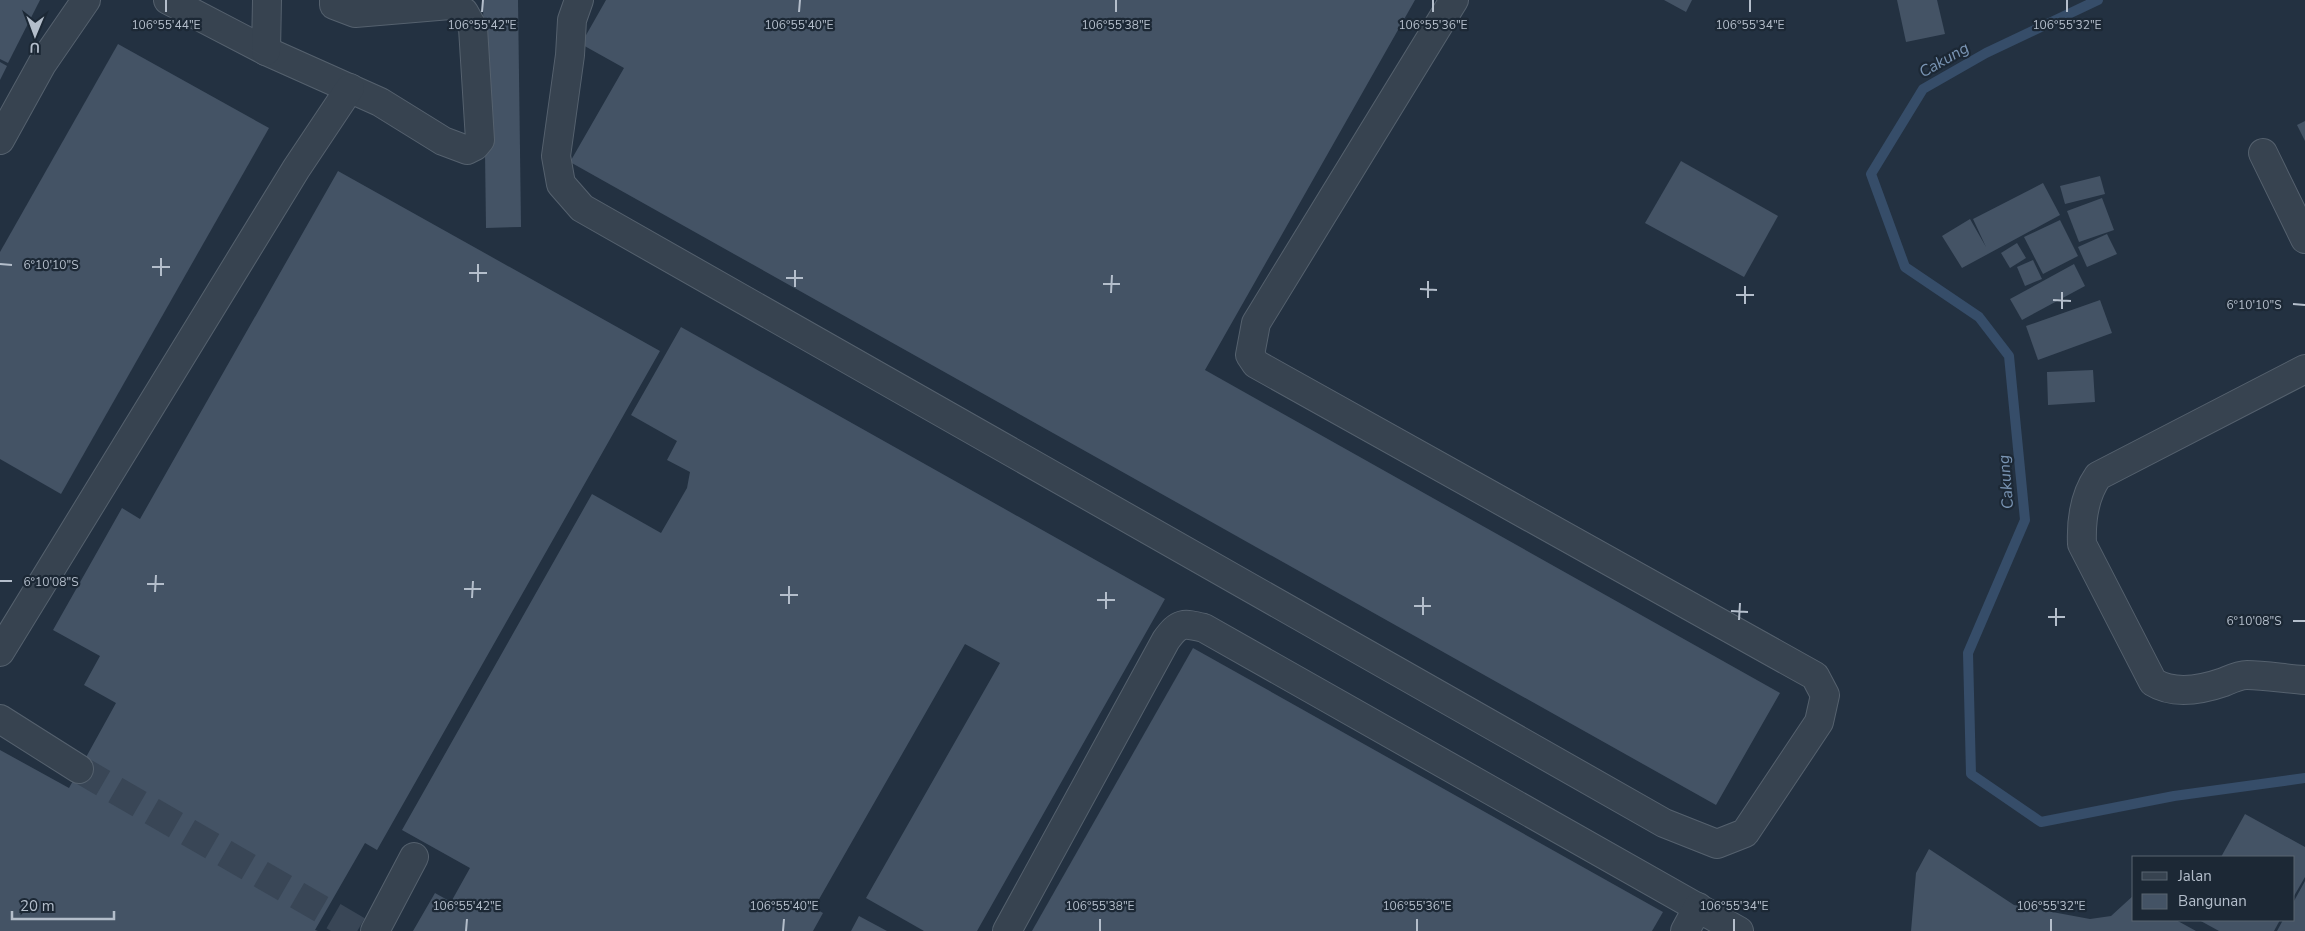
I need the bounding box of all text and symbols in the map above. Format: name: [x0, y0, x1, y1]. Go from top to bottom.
north arrow: [10, 10, 60, 60]
text: 106°55'44"E: [131, 17, 201, 33]
text: 106°55'42"E: [447, 17, 517, 33]
text: 106°55'40"E: [764, 17, 834, 33]
text: 106°55'38"E: [1081, 17, 1151, 33]
text: 106°55'36"E: [1398, 17, 1468, 33]
text: 106°55'34"E: [1715, 17, 1785, 33]
text: 106°55'32"E: [2032, 17, 2102, 33]
water label: Cakung: [1915, 37, 1973, 83]
text: U: [29, 38, 40, 57]
text: 6°10'10"S: [23, 257, 79, 273]
text: 6°10'10"S: [2226, 297, 2282, 313]
water label: Cakung: [1993, 454, 2019, 510]
text: 6°10'08"S: [23, 574, 79, 590]
text: 6°10'08"S: [2226, 613, 2282, 629]
legend: [2132, 856, 2295, 921]
text: Jalan: [2177, 866, 2212, 886]
scale bar: [12, 888, 115, 920]
text: Bangunan: [2178, 891, 2247, 911]
text: 20 m: [20, 896, 55, 916]
text: 106°55'42"E: [432, 898, 502, 914]
text: 106°55'40"E: [749, 898, 819, 914]
text: 106°55'38"E: [1065, 898, 1135, 914]
text: 106°55'36"E: [1382, 898, 1452, 914]
text: 106°55'34"E: [1699, 898, 1769, 914]
text: 106°55'32"E: [2016, 898, 2086, 914]

